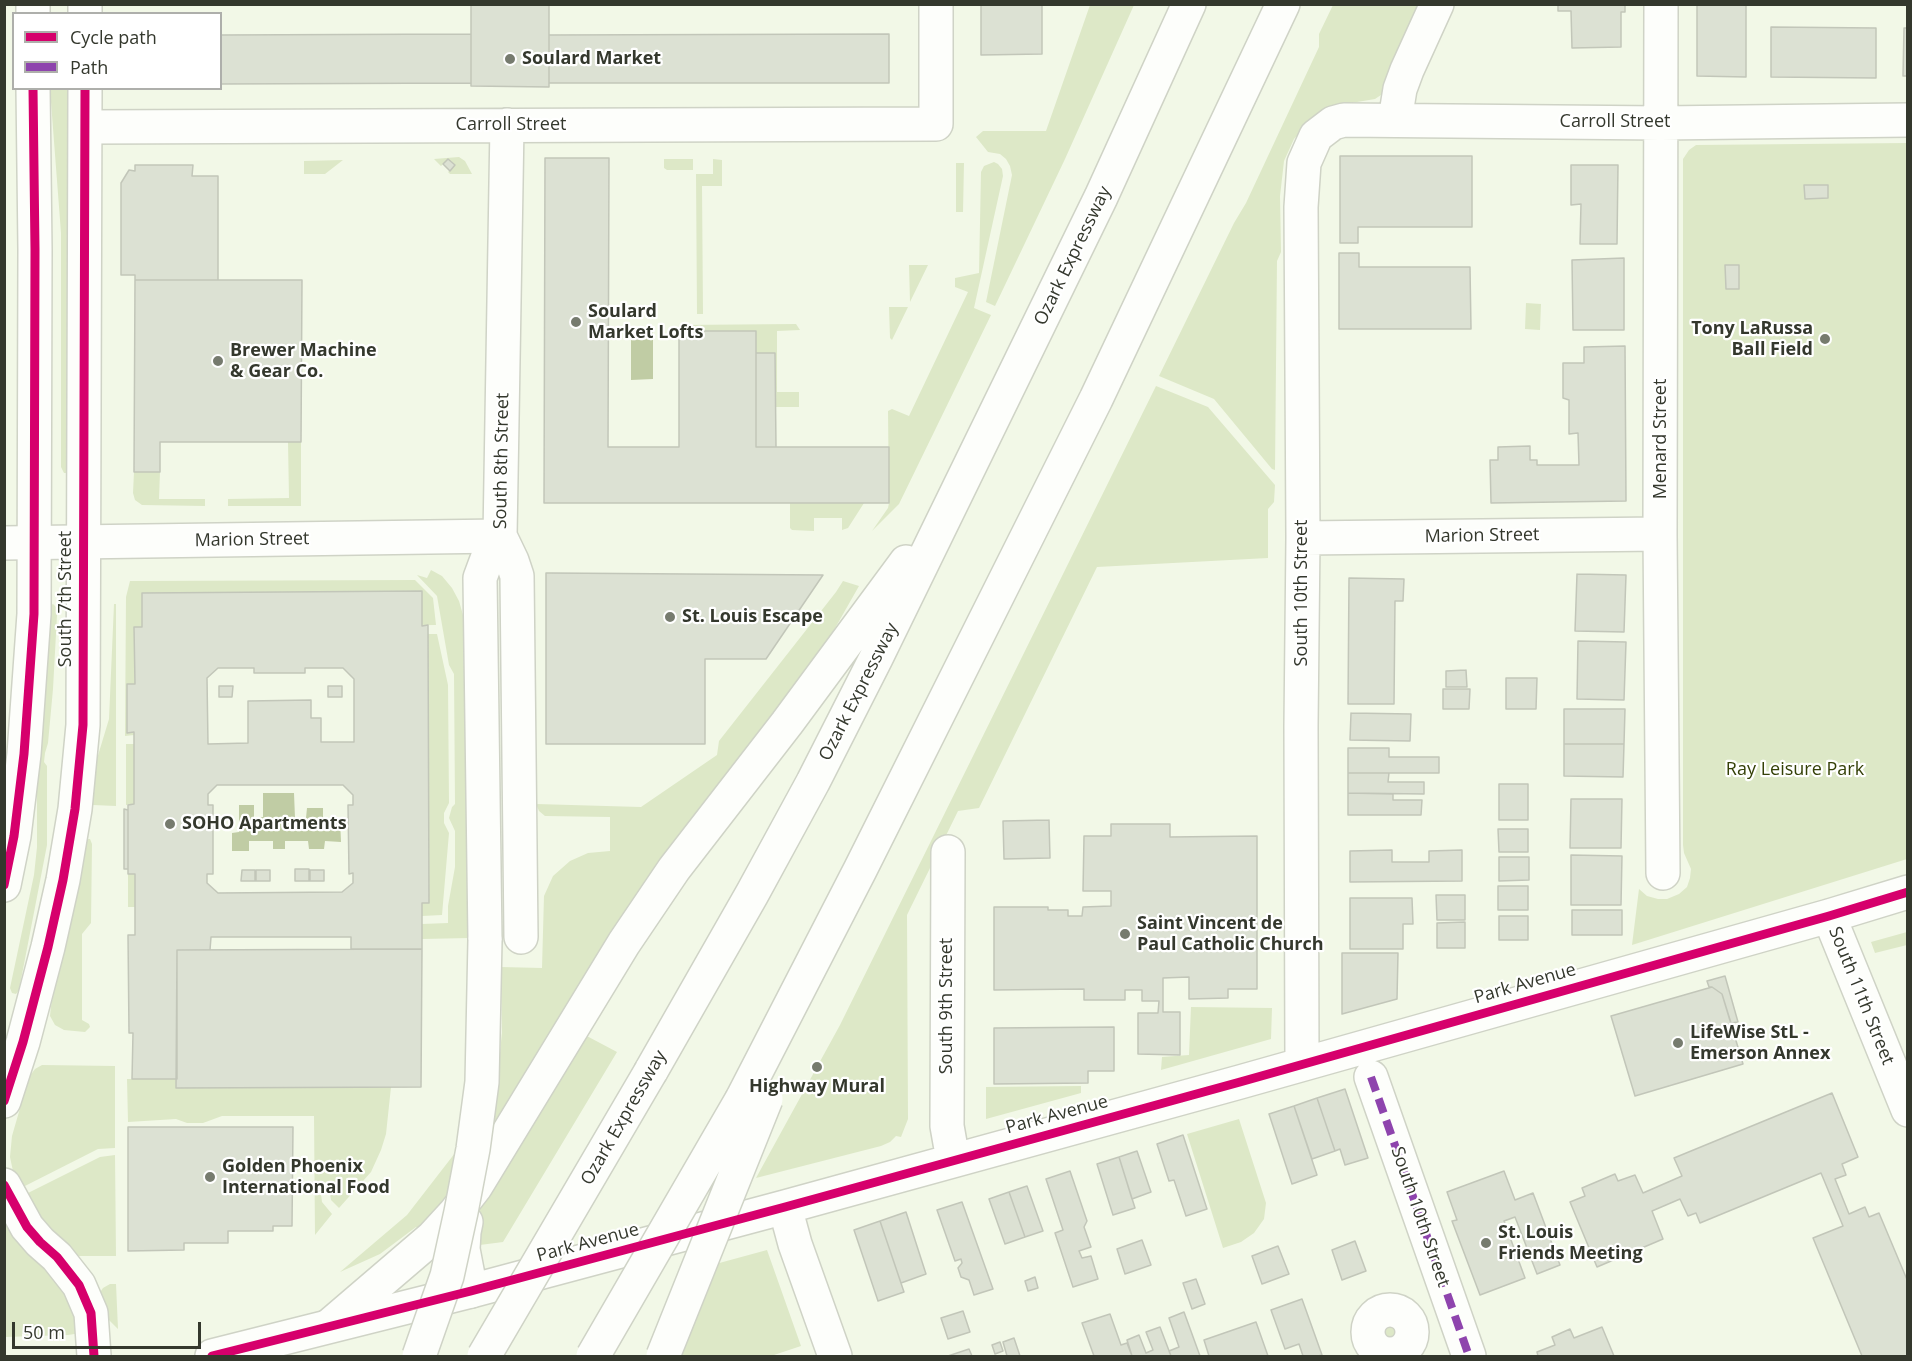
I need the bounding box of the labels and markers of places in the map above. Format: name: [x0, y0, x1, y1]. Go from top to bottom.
place label: Soulard Market: [522, 48, 661, 70]
marker: Soulard Market: [503, 52, 517, 66]
place label: Soulard Market Lofts: [588, 301, 703, 344]
marker: Soulard Market Lofts: [569, 315, 583, 329]
place label: Tony LaRussa Ball Field: [1691, 318, 1813, 360]
marker: Tony LaRussa Ball Field: [1818, 332, 1832, 346]
place label: Brewer Machine & Gear Co.: [230, 340, 377, 382]
marker: Brewer Machine & Gear Co.: [211, 354, 225, 368]
place label: St. Louis Escape: [682, 606, 823, 628]
marker: St. Louis Escape: [663, 610, 677, 624]
place label: SOHO Apartments: [182, 813, 347, 835]
marker: SOHO Apartments: [163, 817, 177, 831]
place label: Saint Vincent de Paul Catholic Church: [1137, 913, 1324, 956]
marker: Saint Vincent de Paul Catholic Church: [1118, 927, 1132, 941]
place label: LifeWise StL - Emerson Annex: [1690, 1022, 1830, 1064]
marker: LifeWise StL - Emerson Annex: [1671, 1036, 1685, 1050]
marker: Highway Mural: [810, 1060, 824, 1074]
place label: Highway Mural: [749, 1076, 885, 1098]
place label: Golden Phoenix International Food: [222, 1156, 390, 1198]
marker: Golden Phoenix International Food: [203, 1170, 217, 1184]
place label: St. Louis Friends Meeting: [1498, 1222, 1643, 1264]
marker: St. Louis Friends Meeting: [1479, 1236, 1493, 1250]

